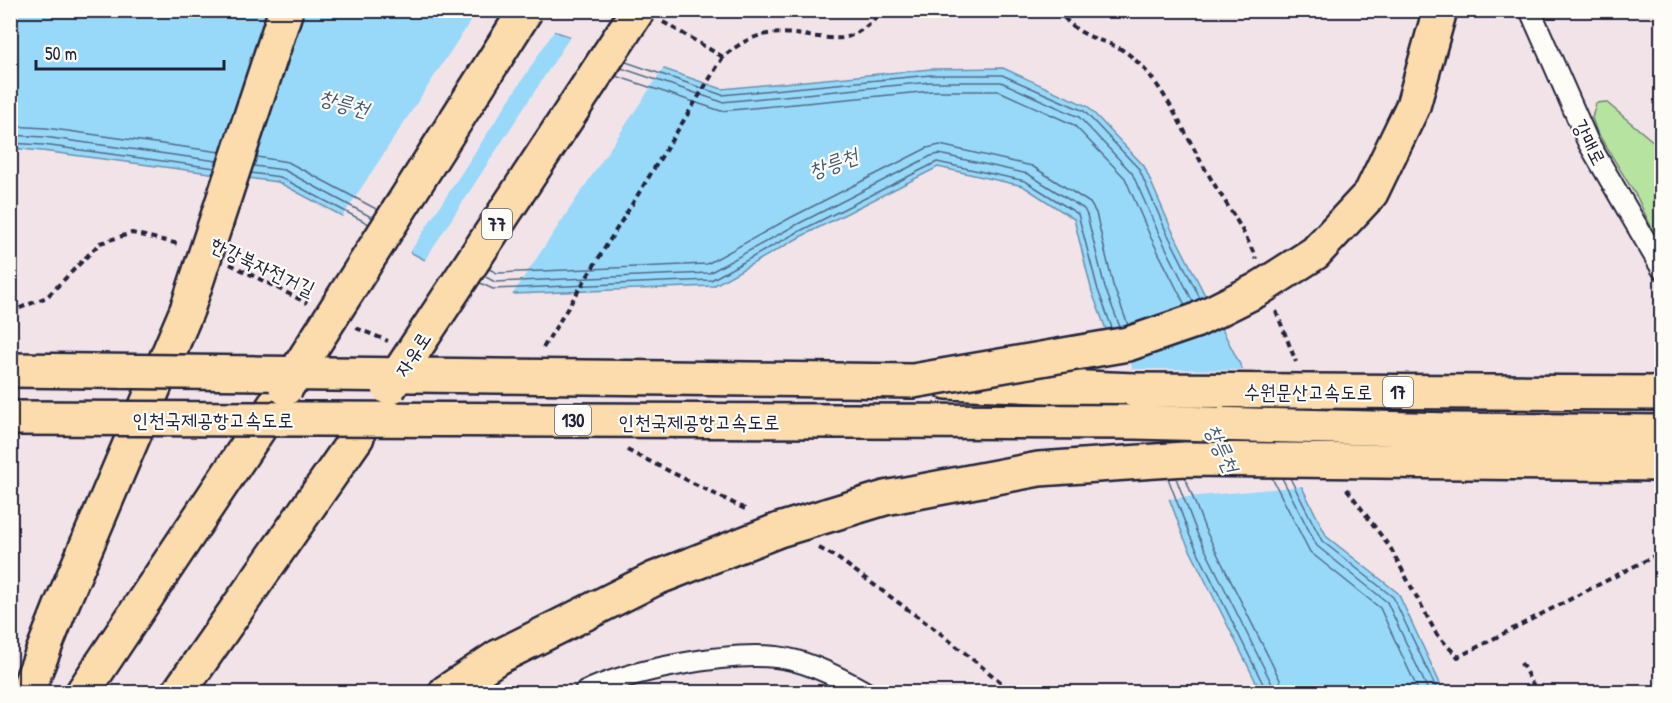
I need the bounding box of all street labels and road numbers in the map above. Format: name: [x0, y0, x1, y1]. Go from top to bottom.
street label: 강매로: [1567, 114, 1613, 170]
road number: 77: [482, 209, 512, 239]
street label: 한강북자전거길: [206, 230, 320, 302]
street label: 자유로: [388, 326, 436, 382]
road number: 17: [1383, 377, 1413, 407]
street label: 수원문산고속도로: [1244, 378, 1372, 405]
road number: 130: [555, 405, 591, 435]
street label: 인천국제공항고속도로: [133, 406, 293, 433]
street label: 인천국제공항고속도로: [619, 408, 779, 435]

